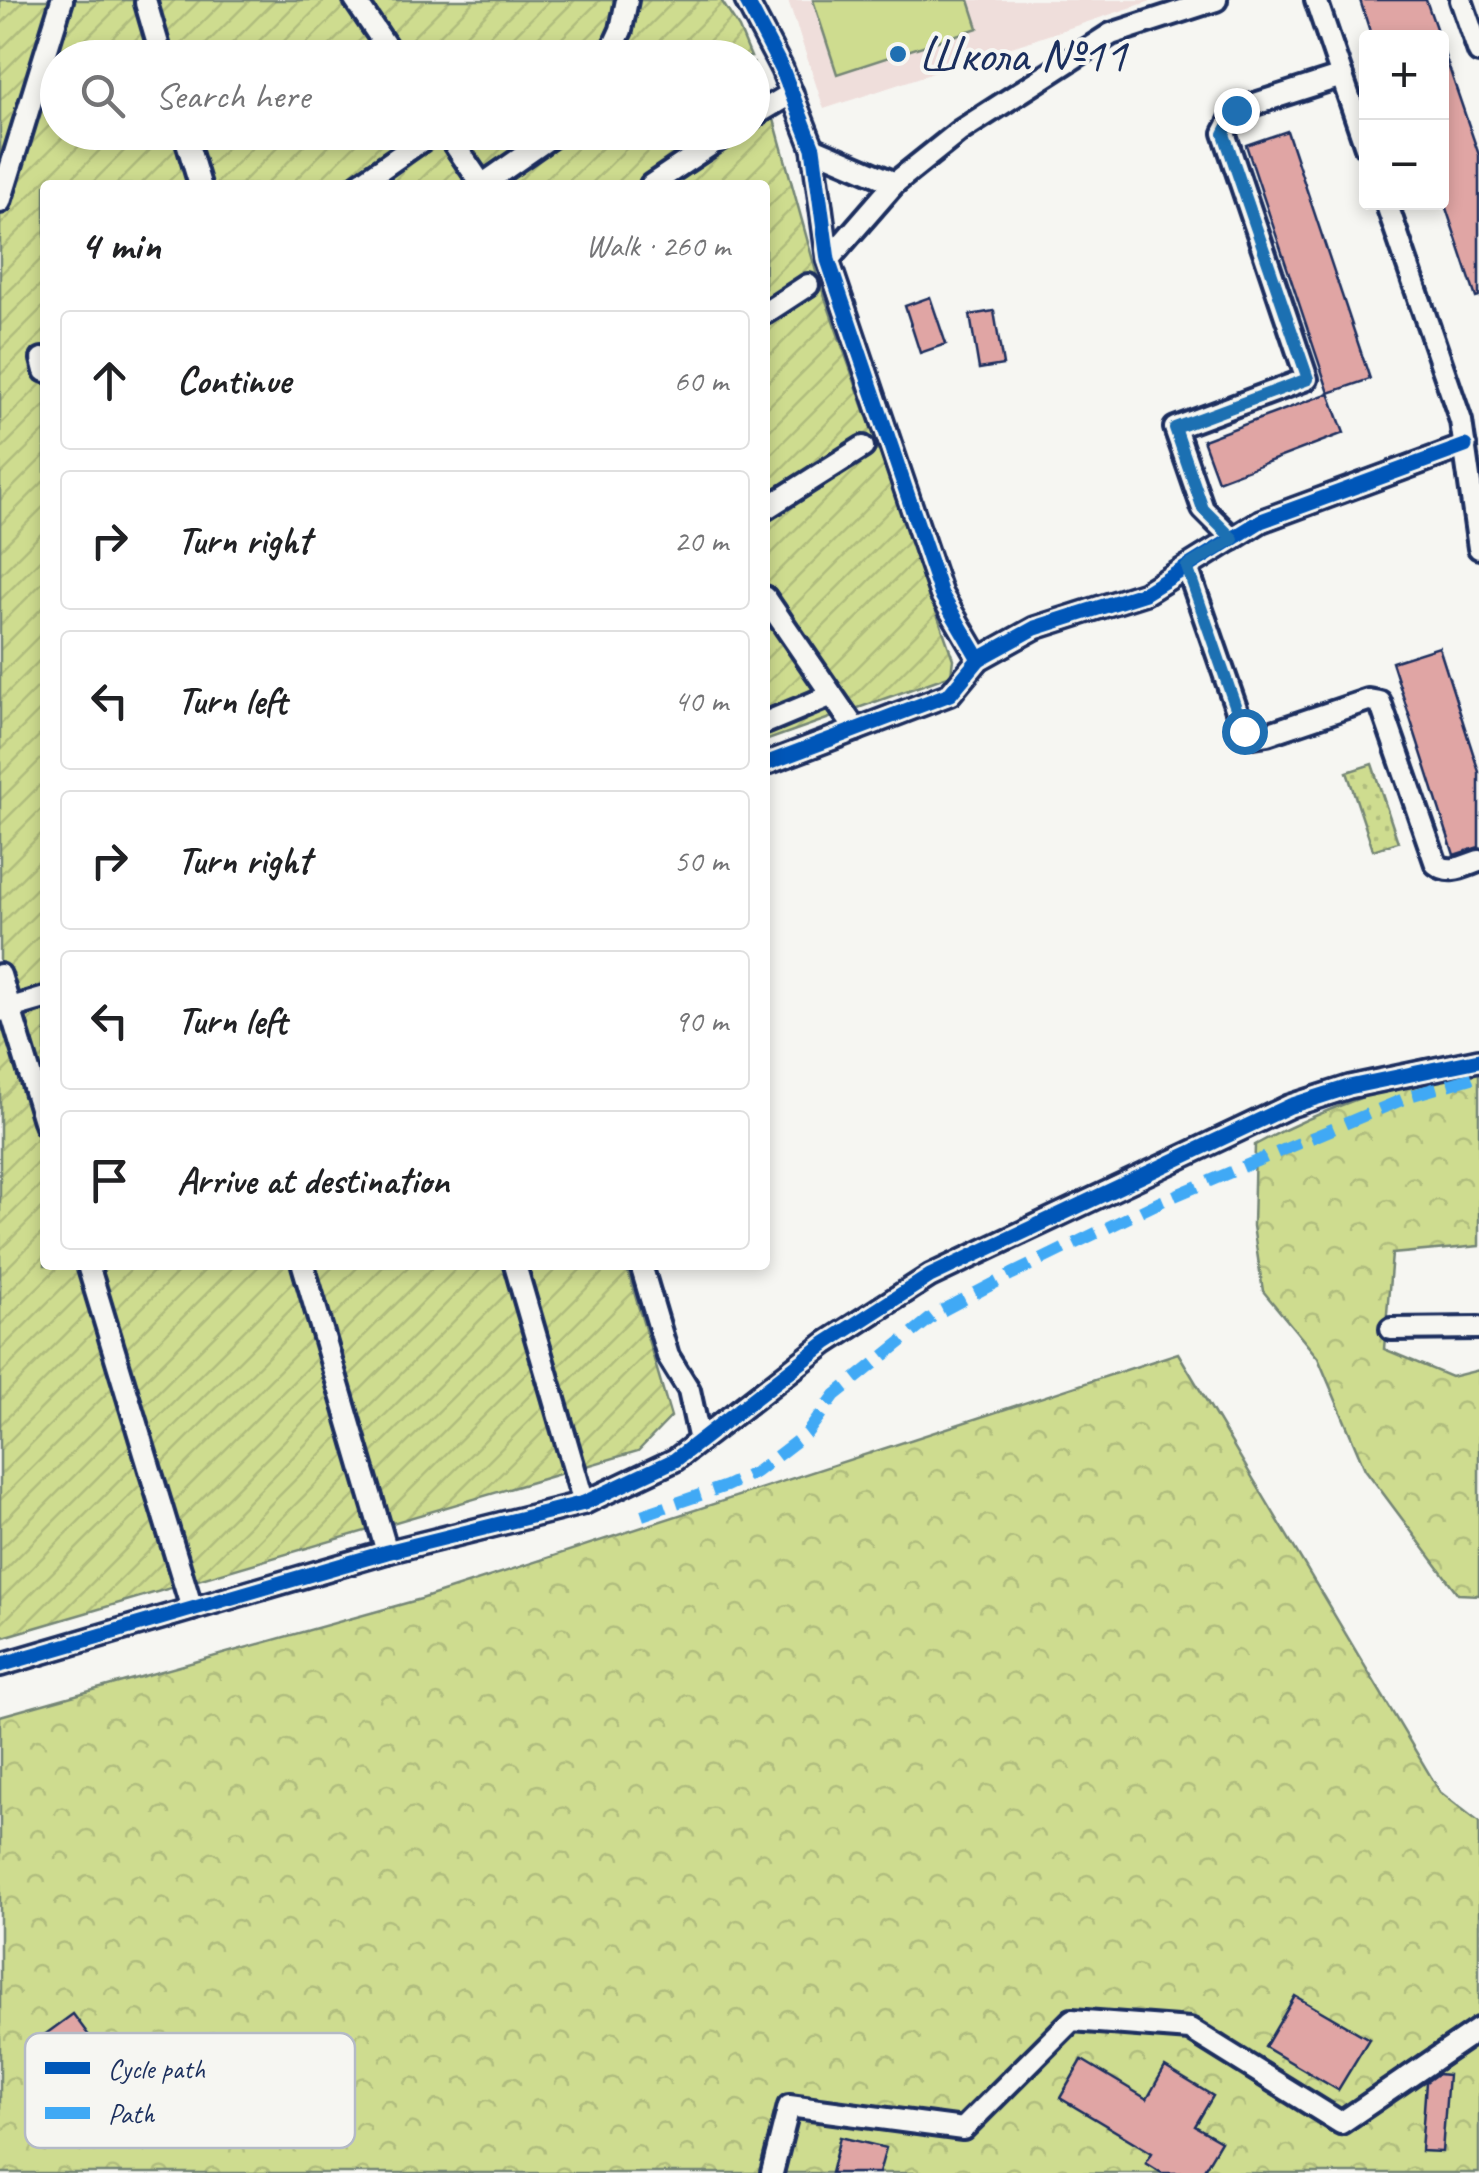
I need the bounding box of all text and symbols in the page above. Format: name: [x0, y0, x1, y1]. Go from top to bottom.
place label: Школа №11: [918, 23, 1129, 86]
map controls: [1359, 30, 1449, 210]
button: +: [1359, 30, 1449, 120]
search box: [40, 40, 770, 150]
marker: Школа №11: [887, 43, 909, 65]
icon: search: [75, 68, 130, 123]
text: Search here: [155, 72, 310, 119]
route end: [1214, 88, 1260, 134]
button: −: [1359, 120, 1449, 210]
text: 4 min: [80, 219, 160, 272]
text: Walk · 260 m: [586, 225, 730, 266]
icon: ahead: [82, 353, 137, 408]
text: Continue: [177, 357, 291, 404]
text: 60 m: [674, 360, 728, 401]
icon: right: [82, 513, 137, 568]
text: Turn right: [177, 517, 311, 564]
text: 20 m: [674, 520, 728, 561]
icon: left: [82, 673, 137, 728]
text: Turn left: [177, 677, 287, 724]
text: 40 m: [674, 680, 728, 721]
route start: [1222, 709, 1268, 755]
icon: right: [82, 833, 137, 888]
text: Turn right: [177, 837, 311, 884]
text: 50 m: [674, 840, 728, 881]
icon: left: [82, 993, 137, 1048]
text: Turn left: [177, 997, 287, 1044]
text: 90 m: [674, 1000, 728, 1041]
icon: arrive: [82, 1153, 137, 1208]
text: Arrive at destination: [177, 1157, 449, 1204]
legend: [25, 2033, 355, 2148]
text: Cycle path: [108, 2051, 205, 2086]
text: Path: [108, 2096, 155, 2131]

